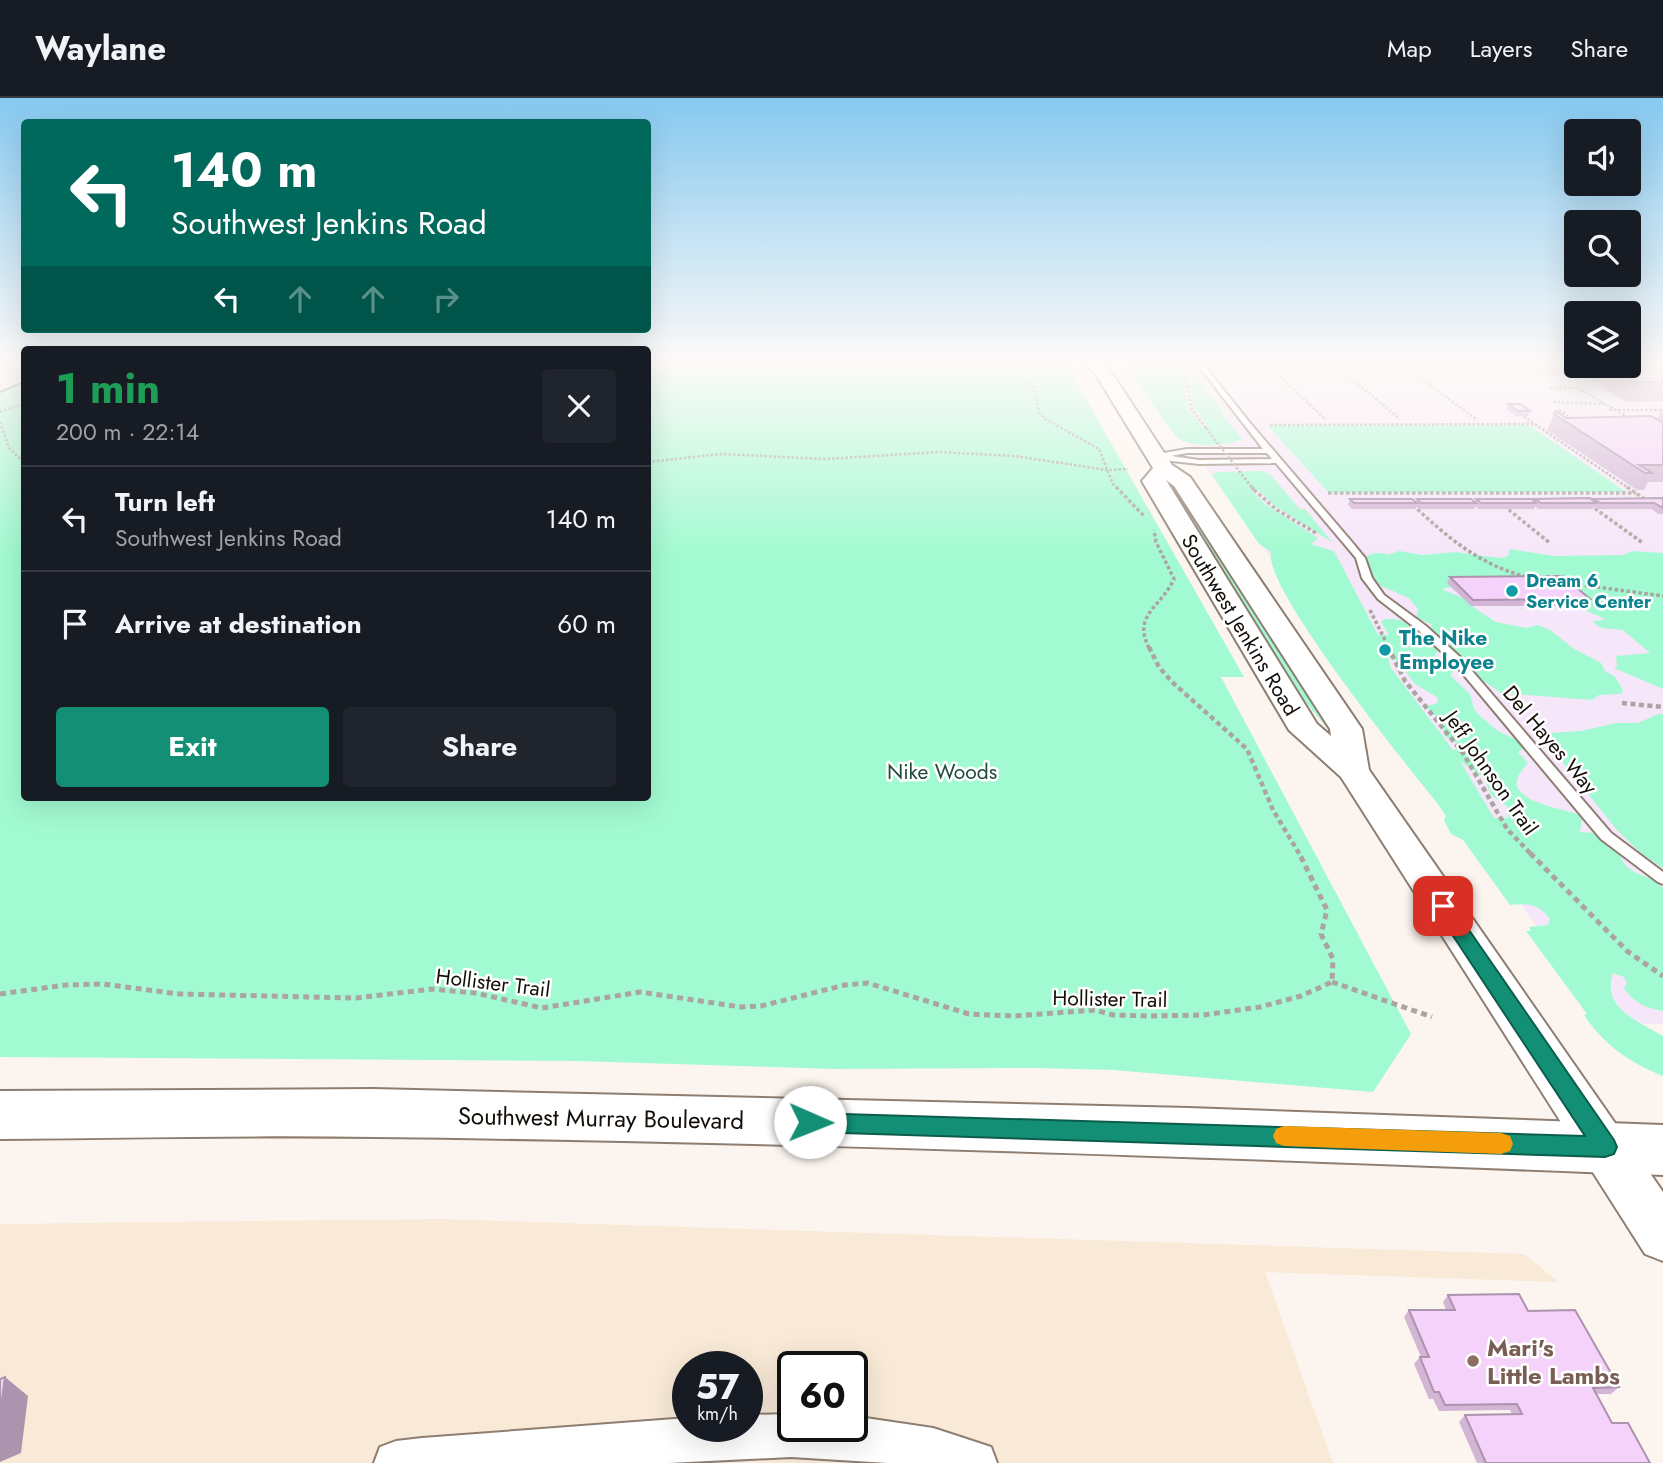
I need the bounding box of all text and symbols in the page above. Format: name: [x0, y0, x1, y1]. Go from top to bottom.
text: Waylane: [35, 25, 166, 72]
text: Map: [1387, 31, 1432, 66]
text: Layers: [1470, 31, 1532, 66]
text: Share: [1570, 31, 1628, 66]
map controls: [1564, 119, 1641, 378]
button: sound: [1564, 119, 1641, 196]
text: 140 m: [171, 135, 317, 205]
icon: left: [56, 147, 147, 238]
text: Southwest Jenkins Road: [171, 200, 487, 246]
button: search: [1564, 210, 1641, 287]
icon: left: [208, 280, 246, 318]
icon: ahead: [281, 280, 319, 318]
icon: ahead: [354, 280, 392, 318]
icon: right: [427, 280, 465, 318]
button: layers: [1564, 301, 1641, 378]
text: 1 min: [56, 358, 160, 419]
button: close: [542, 369, 616, 443]
text: 200 m · 22:14: [56, 415, 199, 449]
text: Turn left: [115, 483, 215, 521]
icon: left: [56, 500, 94, 538]
text: 140 m: [545, 500, 616, 538]
text: Southwest Jenkins Road: [115, 521, 342, 555]
street label: Southwest Jenkins Road: [1174, 528, 1306, 722]
place label: Dream 6 Service Center: [1526, 568, 1652, 615]
marker: Dream 6 Service Center: [1504, 583, 1520, 599]
icon: arrive: [56, 605, 94, 643]
text: Arrive at destination: [115, 605, 362, 643]
text: 60 m: [557, 605, 616, 643]
place label: The Nike Employee: [1399, 623, 1494, 677]
marker: The Nike Employee: [1377, 642, 1393, 658]
street label: Del Hayes Way: [1496, 679, 1605, 801]
street label: Jeff Johnson Trail: [1435, 702, 1545, 841]
button: Exit: [56, 707, 329, 787]
button: Share: [343, 707, 616, 787]
park label: Nike Woods: [887, 757, 997, 787]
pin: [1413, 876, 1473, 936]
icon: arrive: [1424, 887, 1462, 925]
street label: Hollister Trail: [434, 961, 552, 1005]
street label: Hollister Trail: [1052, 983, 1168, 1015]
position arrow: [773, 1085, 847, 1159]
street label: Southwest Murray Boulevard: [458, 1098, 744, 1138]
place label: Mari's Little Lambs: [1487, 1330, 1620, 1393]
speed limit sign: 60: [777, 1351, 868, 1442]
marker: Mari's Little Lambs: [1465, 1353, 1481, 1369]
text: 57: [696, 1362, 739, 1412]
text: km/h: [697, 1401, 738, 1427]

